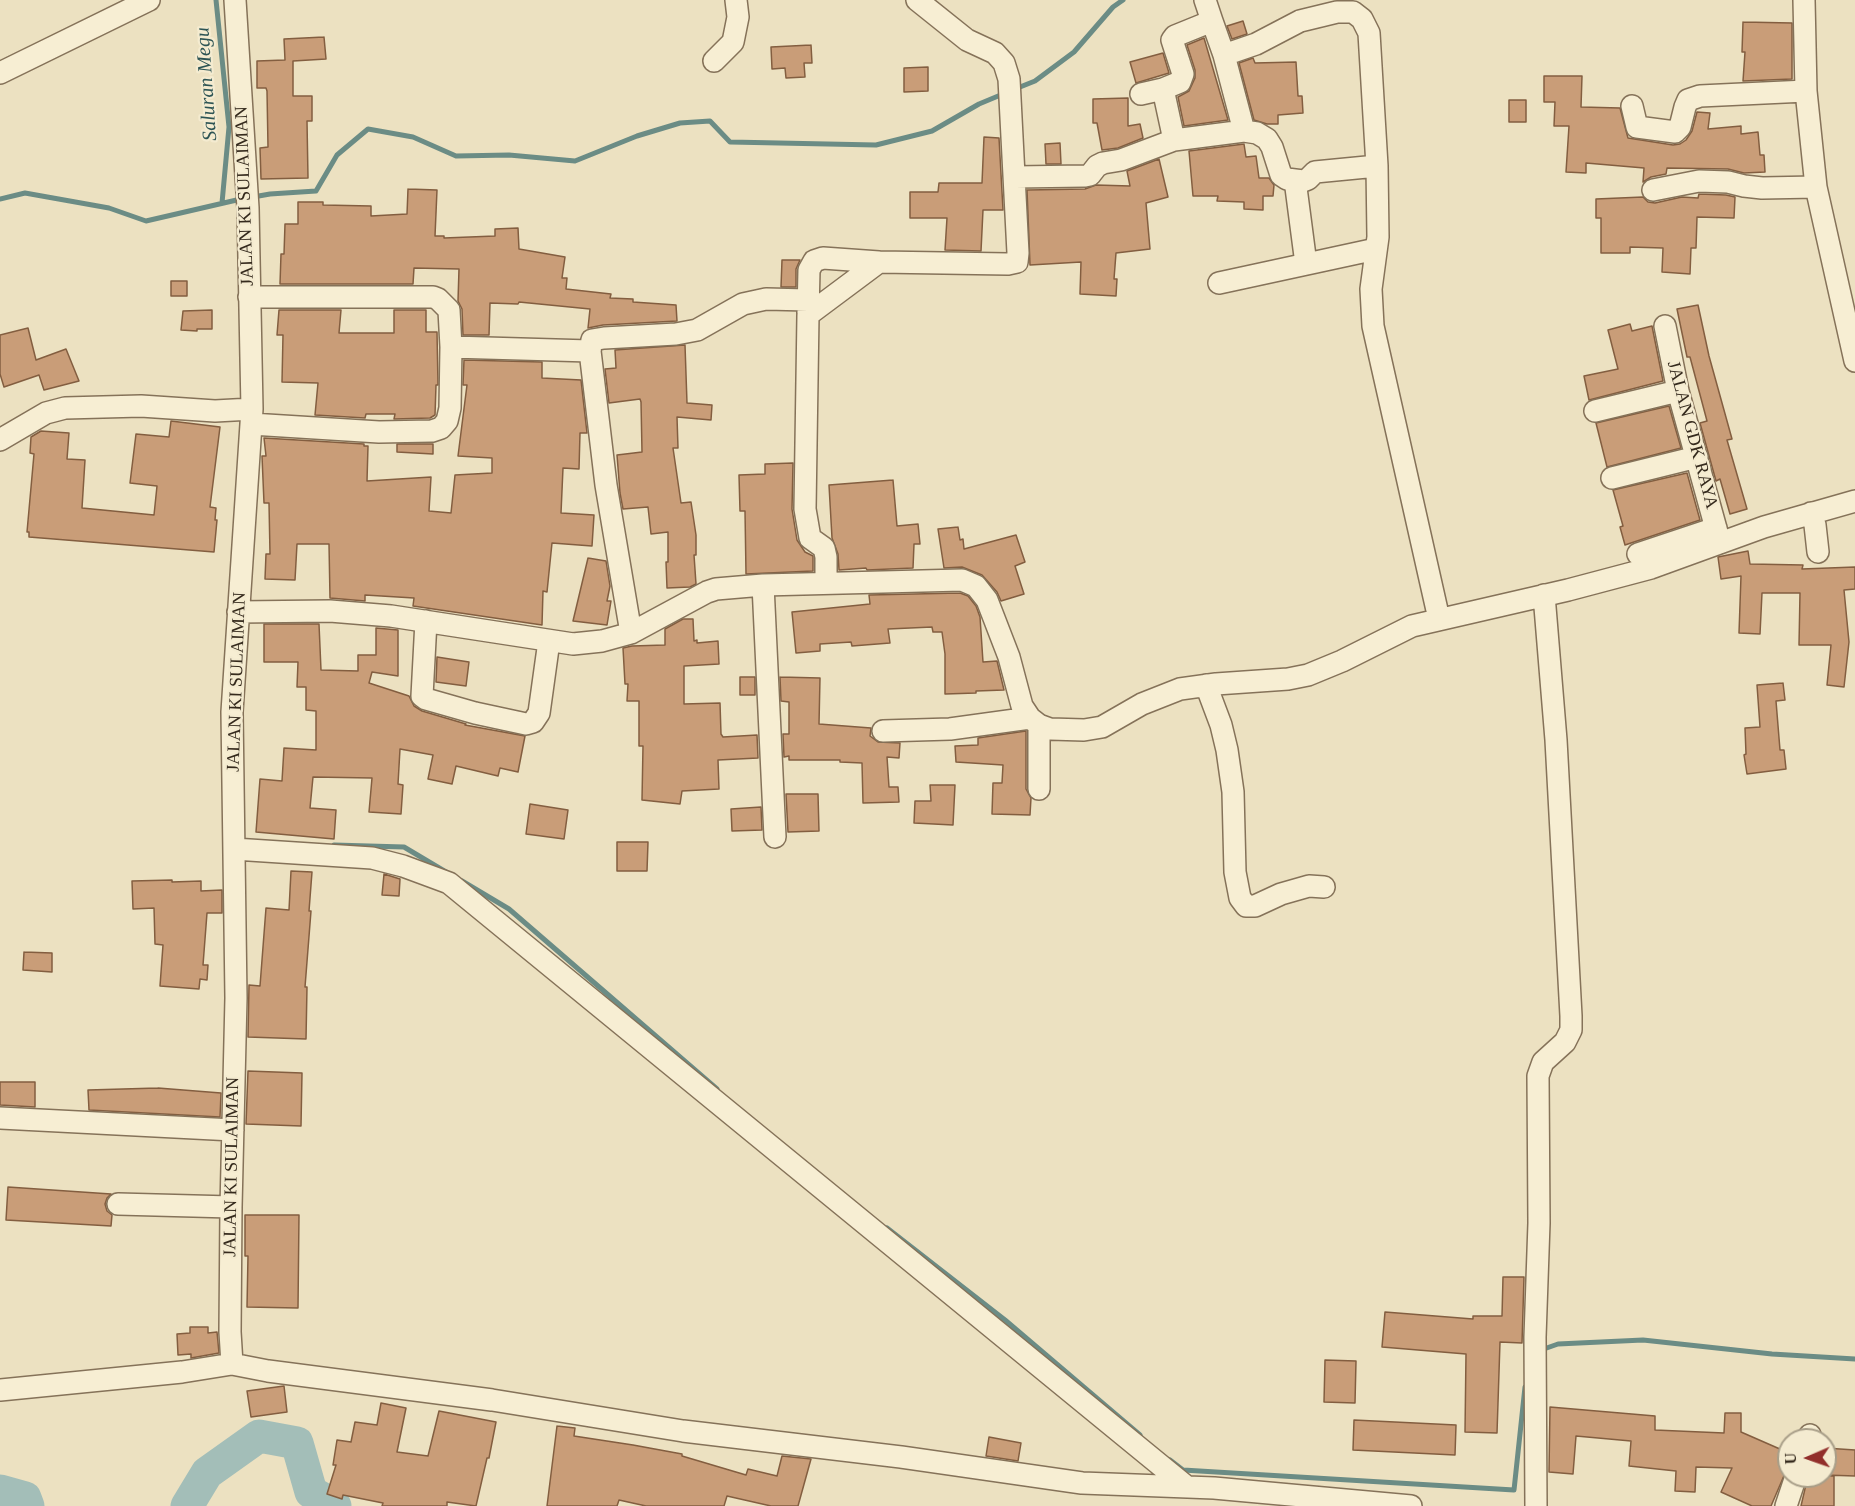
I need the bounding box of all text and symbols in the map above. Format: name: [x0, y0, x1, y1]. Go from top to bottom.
water label: Saluran Megu: [191, 26, 223, 142]
street label: JALAN KI SULAIMAN: [231, 106, 259, 286]
street label: JALAN GDK RAYA: [1662, 359, 1722, 511]
street label: JALAN KI SULAIMAN: [223, 592, 251, 772]
street label: JALAN KI SULAIMAN: [220, 1077, 244, 1257]
north arrow: [1777, 1428, 1837, 1488]
text: U: [1782, 1453, 1799, 1465]

